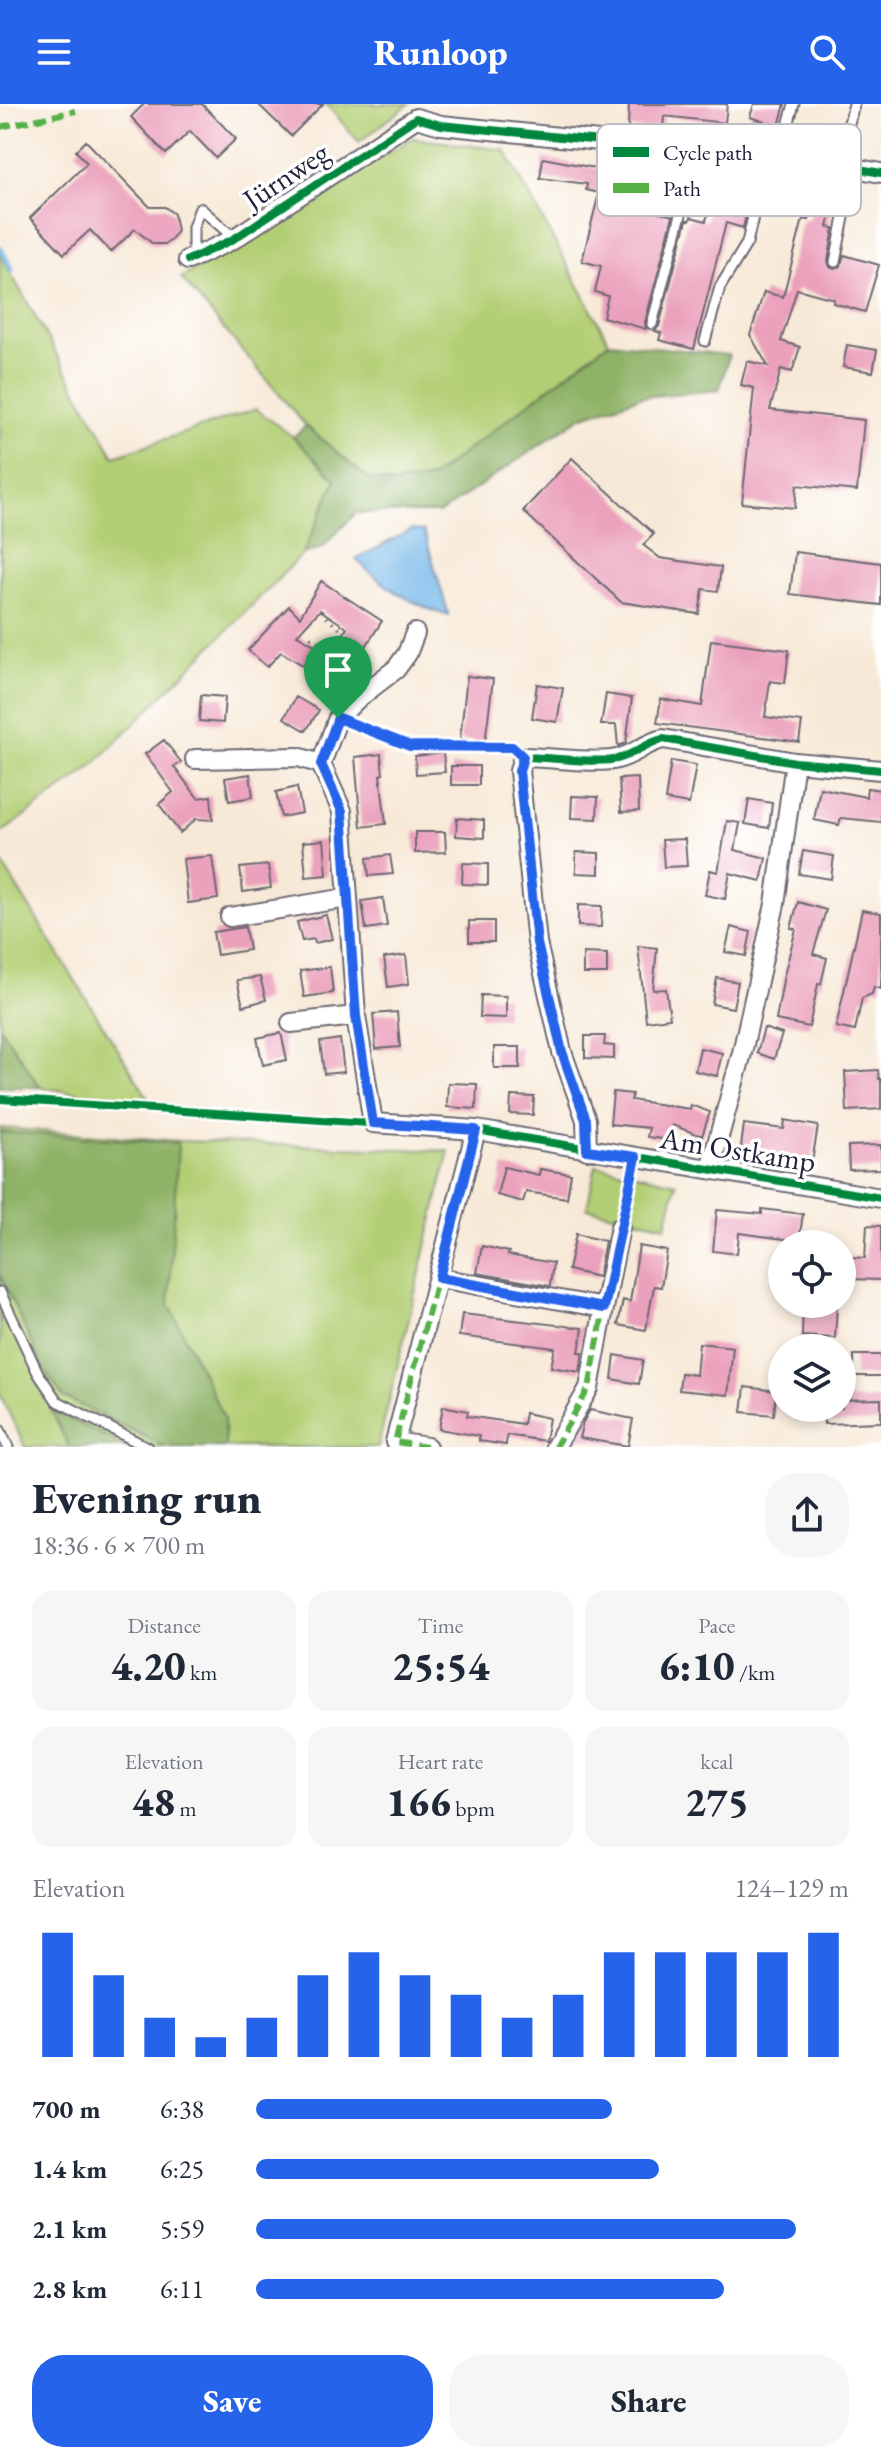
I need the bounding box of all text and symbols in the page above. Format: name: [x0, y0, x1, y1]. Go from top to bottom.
text: Runloop: [373, 29, 508, 76]
icon: menu: [32, 30, 76, 74]
icon: search: [805, 30, 849, 74]
legend: [597, 124, 861, 216]
street label: Jürnweg: [233, 132, 337, 220]
text: Cycle path: [663, 138, 753, 167]
text: Path: [663, 174, 701, 203]
pin: [304, 636, 372, 718]
icon: arrive: [316, 648, 360, 692]
street label: Am Ostkamp: [656, 1118, 819, 1181]
map controls: [768, 1230, 856, 1422]
button: locate: [768, 1230, 856, 1318]
button: layers: [768, 1334, 856, 1422]
text: Evening run: [32, 1469, 262, 1526]
button: share: [765, 1473, 849, 1557]
text: 18:36 · 6 × 700 m: [32, 1528, 205, 1562]
text: Distance: [127, 1611, 201, 1640]
text: Time: [418, 1611, 463, 1640]
text: Pace: [698, 1611, 735, 1640]
text: 4.20: [111, 1640, 186, 1692]
text: 25:54: [392, 1640, 489, 1692]
text: 6:10: [658, 1640, 735, 1692]
text: km: [186, 1658, 218, 1687]
text: /km: [735, 1658, 775, 1687]
text: Elevation: [125, 1747, 204, 1776]
text: Heart rate: [398, 1747, 483, 1776]
text: kcal: [700, 1747, 733, 1776]
text: 48: [132, 1776, 175, 1828]
text: 166: [386, 1776, 451, 1828]
text: 275: [684, 1776, 749, 1828]
text: m: [175, 1794, 197, 1823]
text: bpm: [451, 1794, 495, 1823]
text: Elevation: [32, 1871, 126, 1905]
text: 124–129 m: [734, 1871, 849, 1905]
text: 700 m: [32, 2092, 100, 2126]
text: 6:38: [160, 2092, 204, 2126]
text: 1.4 km: [32, 2152, 107, 2186]
text: 6:25: [160, 2152, 204, 2186]
text: 2.1 km: [32, 2212, 107, 2246]
text: 5:59: [160, 2212, 204, 2246]
text: 2.8 km: [32, 2272, 107, 2306]
text: 6:11: [160, 2272, 204, 2306]
button: Save: [32, 2355, 433, 2447]
button: Share: [449, 2355, 849, 2447]

